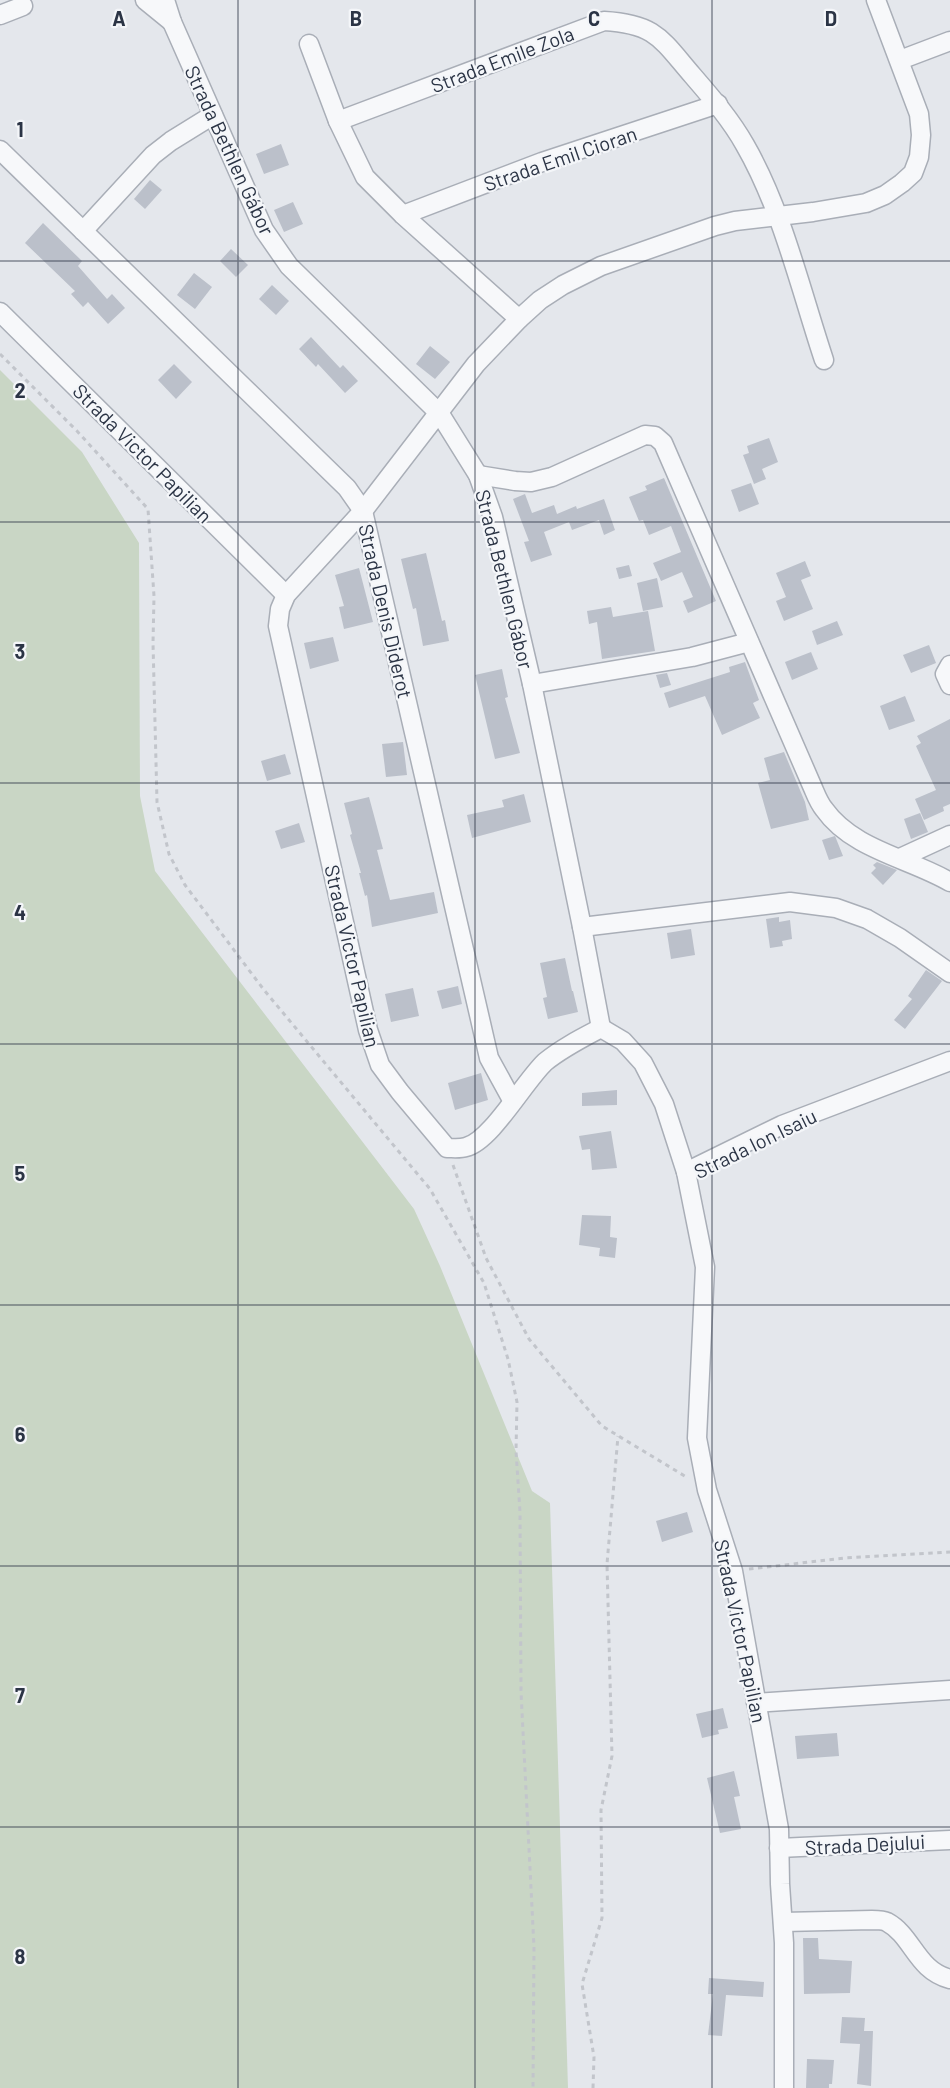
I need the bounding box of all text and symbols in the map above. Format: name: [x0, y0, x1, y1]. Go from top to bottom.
text: A: [112, 6, 126, 30]
text: B: [350, 6, 362, 30]
text: C: [588, 6, 600, 30]
text: D: [825, 6, 837, 30]
street label: Strada Emile Zola: [427, 21, 577, 97]
street label: Strada Bethlen Gábor: [180, 62, 280, 238]
text: 1: [16, 117, 24, 141]
street label: Strada Emil Cioran: [480, 121, 640, 195]
text: 2: [14, 378, 26, 402]
street label: Strada Victor Papilian: [68, 378, 218, 528]
street label: Strada Bethlen Gábor: [471, 487, 539, 671]
street label: Strada Denis Diderot: [354, 521, 418, 701]
text: 3: [15, 639, 25, 663]
street label: Strada Victor Papilian: [320, 862, 386, 1050]
text: 4: [14, 900, 26, 924]
street label: Strada Ion Isaiu: [690, 1103, 820, 1183]
text: 5: [15, 1161, 26, 1185]
text: 6: [15, 1422, 26, 1446]
street label: Strada Victor Papilian: [710, 1537, 772, 1725]
text: 7: [15, 1683, 25, 1707]
street label: Strada Dejului: [804, 1829, 926, 1859]
text: 8: [15, 1944, 26, 1968]

